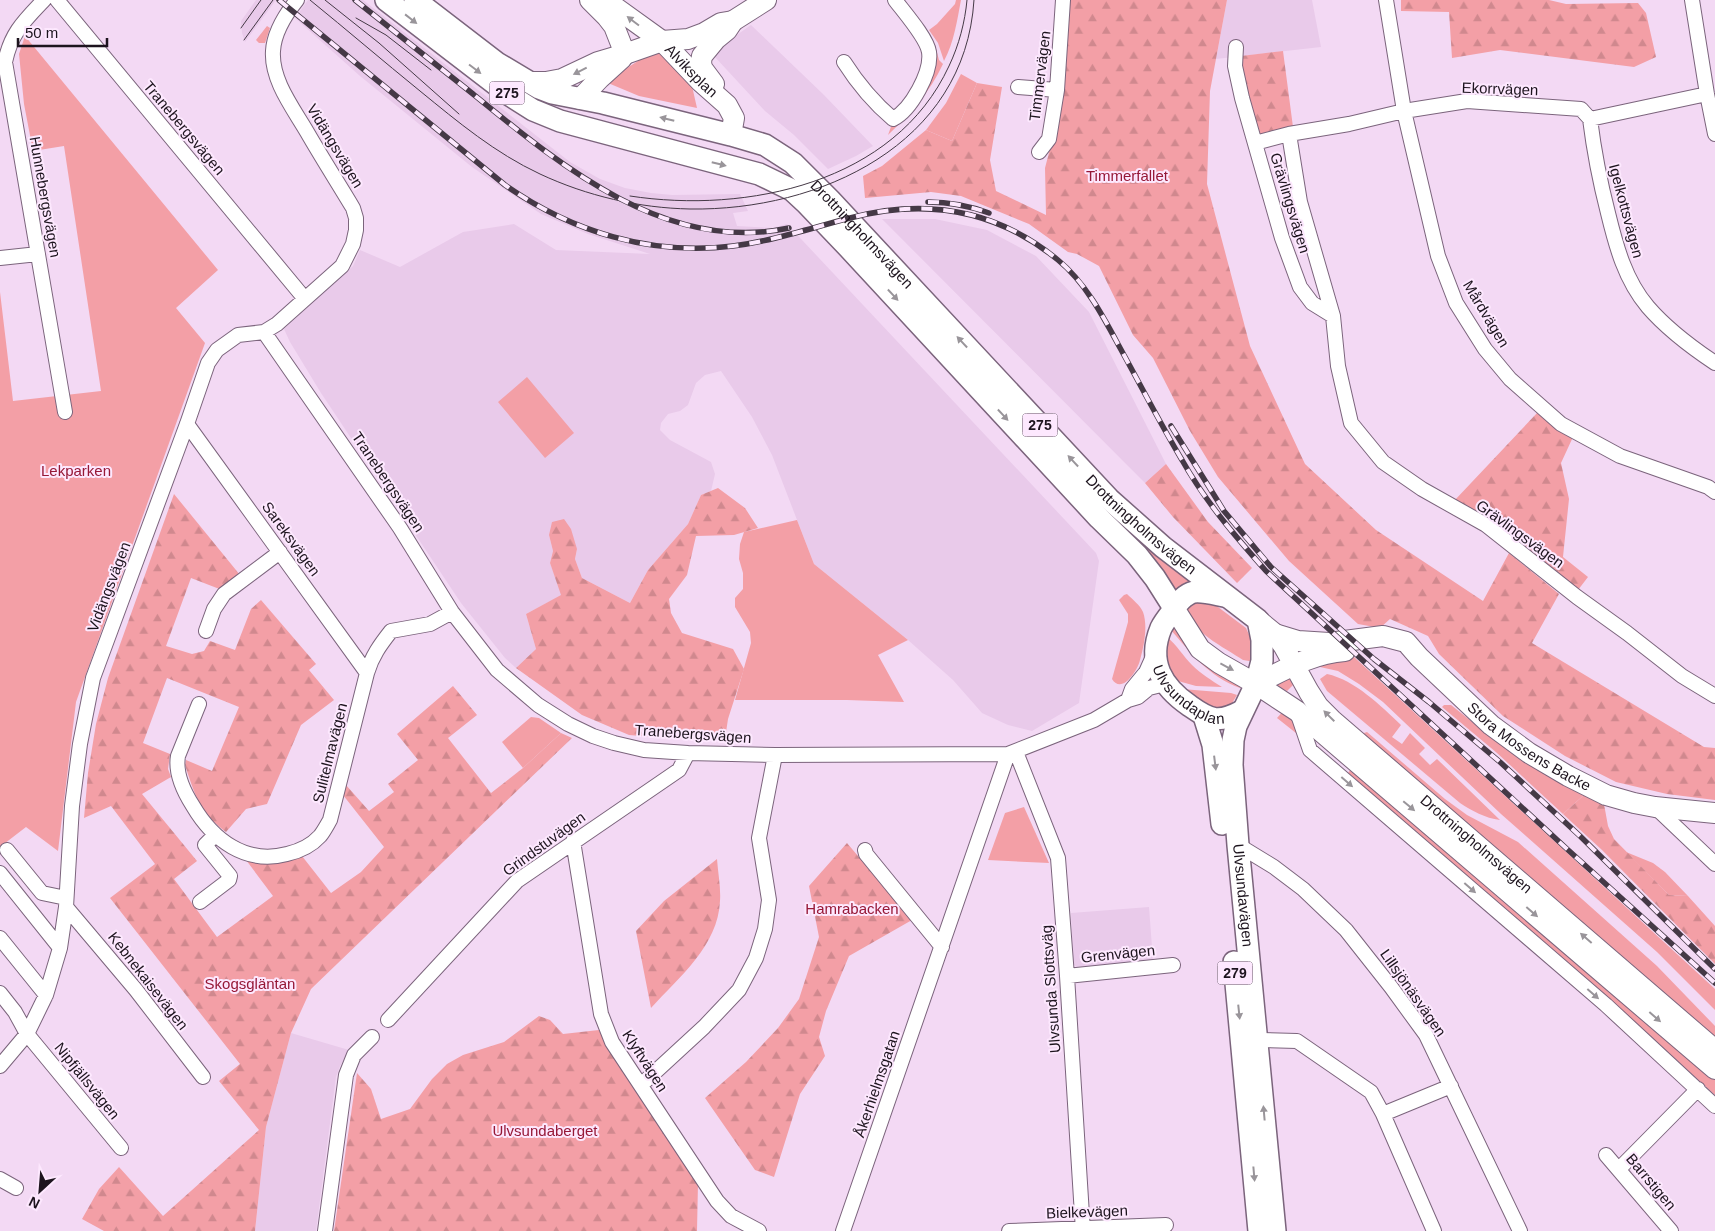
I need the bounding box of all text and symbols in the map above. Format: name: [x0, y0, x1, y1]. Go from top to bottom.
one-way arrow: [404, 14, 417, 25]
scale bar: [18, 15, 106, 47]
one-way arrow: [627, 15, 640, 26]
text: 50 m: [25, 24, 58, 41]
street label: Timmervägen: [1026, 30, 1053, 122]
street label: Alviksplan: [662, 41, 721, 101]
one-way arrow: [468, 64, 482, 74]
one-way arrow: [573, 67, 587, 75]
street label: Tranebergsvägen: [140, 77, 229, 178]
street label: Ekorrvägen: [1461, 79, 1539, 98]
road number: 275: [490, 82, 524, 105]
street label: Vidängsvägen: [304, 101, 367, 191]
one-way arrow: [660, 115, 675, 123]
street label: Hunnebergsvägen: [26, 135, 65, 259]
street label: Grävlingsvägen: [1267, 151, 1314, 255]
one-way arrow: [711, 160, 726, 168]
street label: Igelkottsvägen: [1606, 162, 1647, 260]
park label: Timmerfallet: [1086, 167, 1169, 184]
street label: Drottningholmsvägen: [807, 177, 917, 292]
street label: Mårdvägen: [1460, 277, 1513, 350]
one-way arrow: [887, 289, 899, 301]
one-way arrow: [956, 336, 968, 348]
one-way arrow: [997, 408, 1009, 420]
road number: 275: [1022, 414, 1058, 436]
street label: Tranebergsvägen: [349, 428, 428, 535]
one-way arrow: [1067, 455, 1079, 467]
park label: Lekparken: [41, 462, 111, 479]
street label: Drottningholmsvägen: [1083, 471, 1200, 577]
street label: Grävlingsvägen: [1473, 496, 1567, 571]
street label: Sareksvägen: [259, 498, 324, 579]
street label: Vidängsvägen: [84, 540, 133, 634]
street label: Ulvsundaplan: [1150, 662, 1225, 727]
one-way arrow: [1220, 663, 1234, 671]
street label: Stora Mossens Backe: [1464, 698, 1594, 794]
street label: Sulitelmavägen: [309, 701, 350, 805]
one-way arrow: [1323, 710, 1335, 722]
street label: Tranebergsvägen: [634, 721, 752, 746]
one-way arrow: [1211, 756, 1219, 772]
one-way arrow: [1341, 776, 1353, 788]
street label: Drottningholmsvägen: [1417, 791, 1536, 897]
one-way arrow: [1402, 800, 1415, 811]
street label: Grindstuvägen: [499, 808, 588, 879]
street label: Ulvsundavägen: [1230, 843, 1257, 948]
one-way arrow: [1464, 883, 1477, 894]
park label: Hamrabacken: [805, 900, 899, 917]
one-way arrow: [1525, 906, 1538, 917]
street label: Ulvsunda Slottsväg: [1038, 924, 1063, 1054]
street label: Kebnekaisevägen: [105, 928, 192, 1033]
one-way arrow: [1580, 932, 1592, 944]
street label: Grenvägen: [1080, 941, 1156, 966]
street label: Lillsjönäsvägen: [1377, 946, 1450, 1040]
road number: 279: [1218, 961, 1252, 984]
park label: Skogsgläntan: [205, 975, 295, 992]
one-way arrow: [1587, 989, 1600, 1000]
one-way arrow: [1235, 1005, 1243, 1021]
one-way arrow: [1649, 1012, 1662, 1023]
street label: Klyftvägen: [619, 1027, 672, 1095]
street label: Åkerhielmsgatan: [850, 1028, 903, 1139]
street label: Nipfjällsvägen: [51, 1039, 123, 1122]
one-way arrow: [1260, 1104, 1268, 1120]
park label: Ulvsundaberget: [492, 1122, 598, 1139]
street label: Barrstigen: [1623, 1150, 1680, 1213]
north arrow: [15, 1166, 65, 1216]
one-way arrow: [1250, 1166, 1258, 1182]
text: N: [26, 1193, 42, 1212]
street label: Bielkevägen: [1046, 1202, 1128, 1221]

